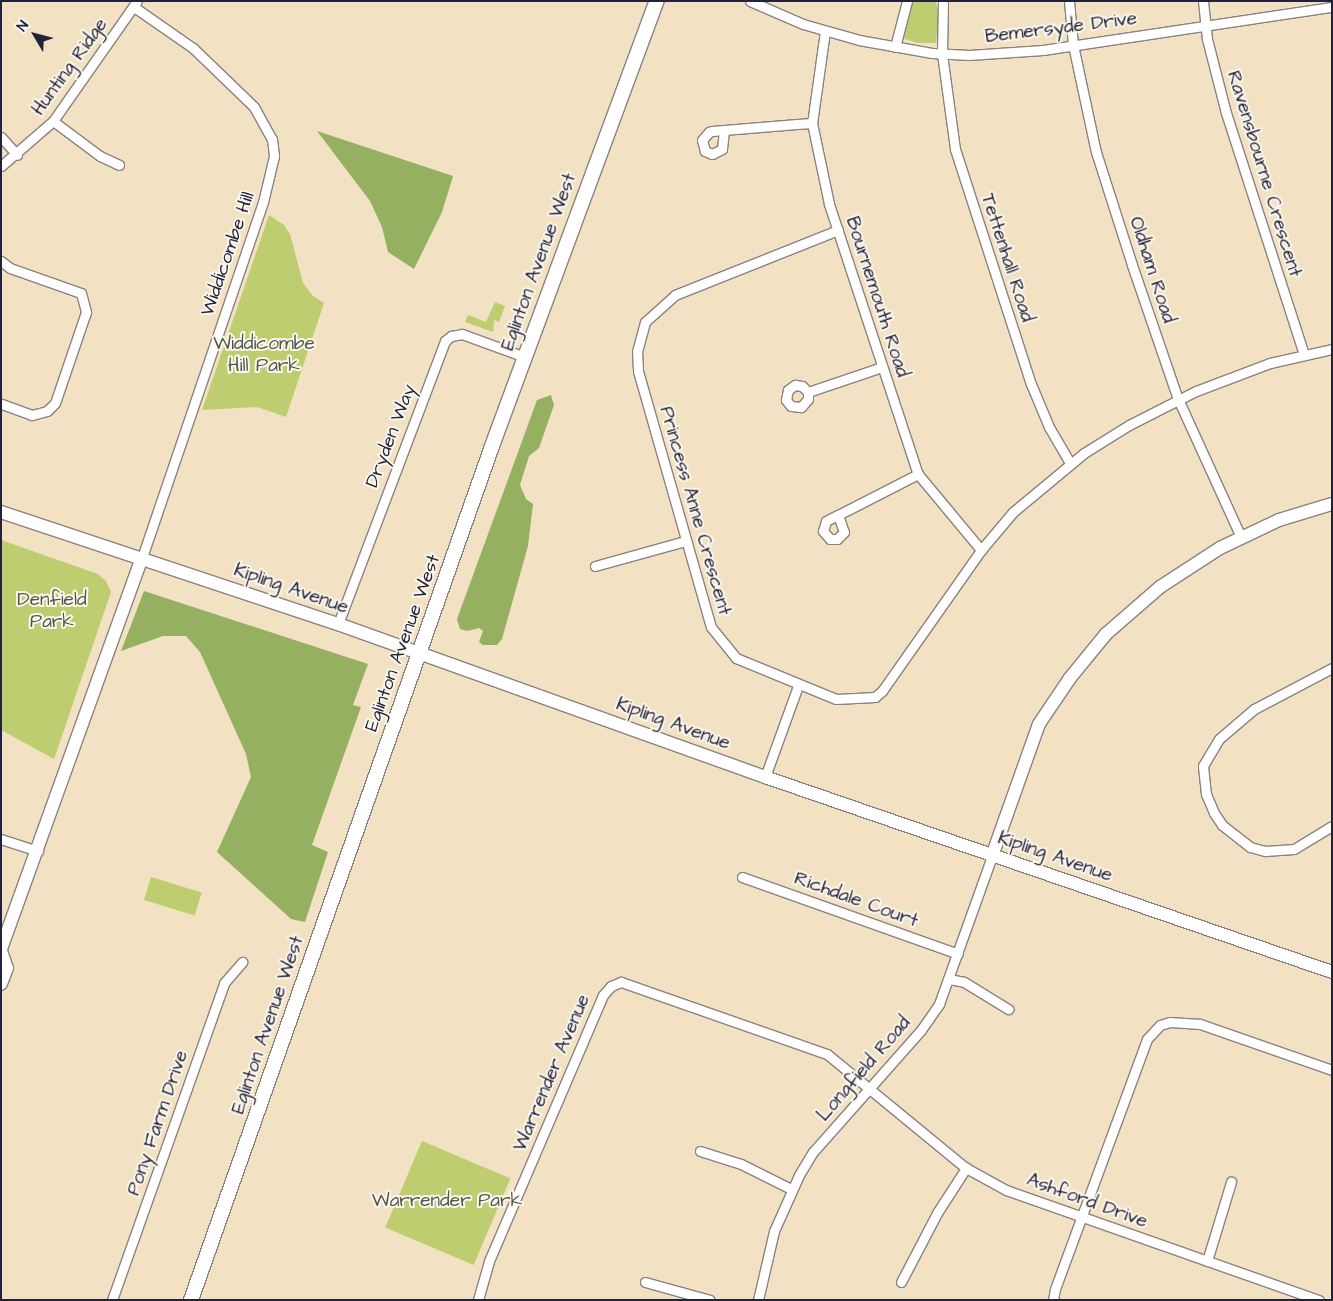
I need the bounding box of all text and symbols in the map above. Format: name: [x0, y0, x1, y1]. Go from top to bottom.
street label: Bemersyde Drive: [984, 7, 1138, 49]
north arrow: [10, 10, 60, 60]
street label: Hunting Ridge: [27, 14, 113, 120]
text: N: [12, 16, 34, 35]
street label: Ravensbourne Crescent: [1222, 68, 1306, 280]
street label: Eglinton Avenue West: [496, 170, 582, 354]
street label: Widdicombe Hill: [196, 189, 260, 319]
street label: Tettenhall Road: [976, 191, 1038, 325]
street label: Bournemouth Road: [840, 214, 914, 380]
street label: Oldham Road: [1124, 214, 1180, 326]
park label: Widdicombe Hill Park: [213, 333, 315, 377]
street label: Dryden Way: [361, 381, 421, 491]
street label: Princess Anne Crescent: [654, 404, 736, 618]
street label: Eglinton Avenue West: [360, 551, 446, 735]
street label: Kipling Avenue: [231, 559, 351, 619]
park label: Denfield Park: [17, 589, 87, 633]
street label: Kipling Avenue: [613, 693, 733, 755]
street label: Kipling Avenue: [995, 827, 1115, 887]
street label: Richdale Court: [791, 867, 921, 933]
street label: Eglinton Avenue West: [227, 933, 309, 1117]
street label: Warrender Avenue: [509, 991, 595, 1155]
street label: Longfield Road: [812, 1012, 916, 1126]
street label: Pony Farm Drive: [123, 1047, 193, 1199]
street label: Ashford Drive: [1024, 1169, 1150, 1233]
park label: Warrender Park: [372, 1190, 522, 1212]

